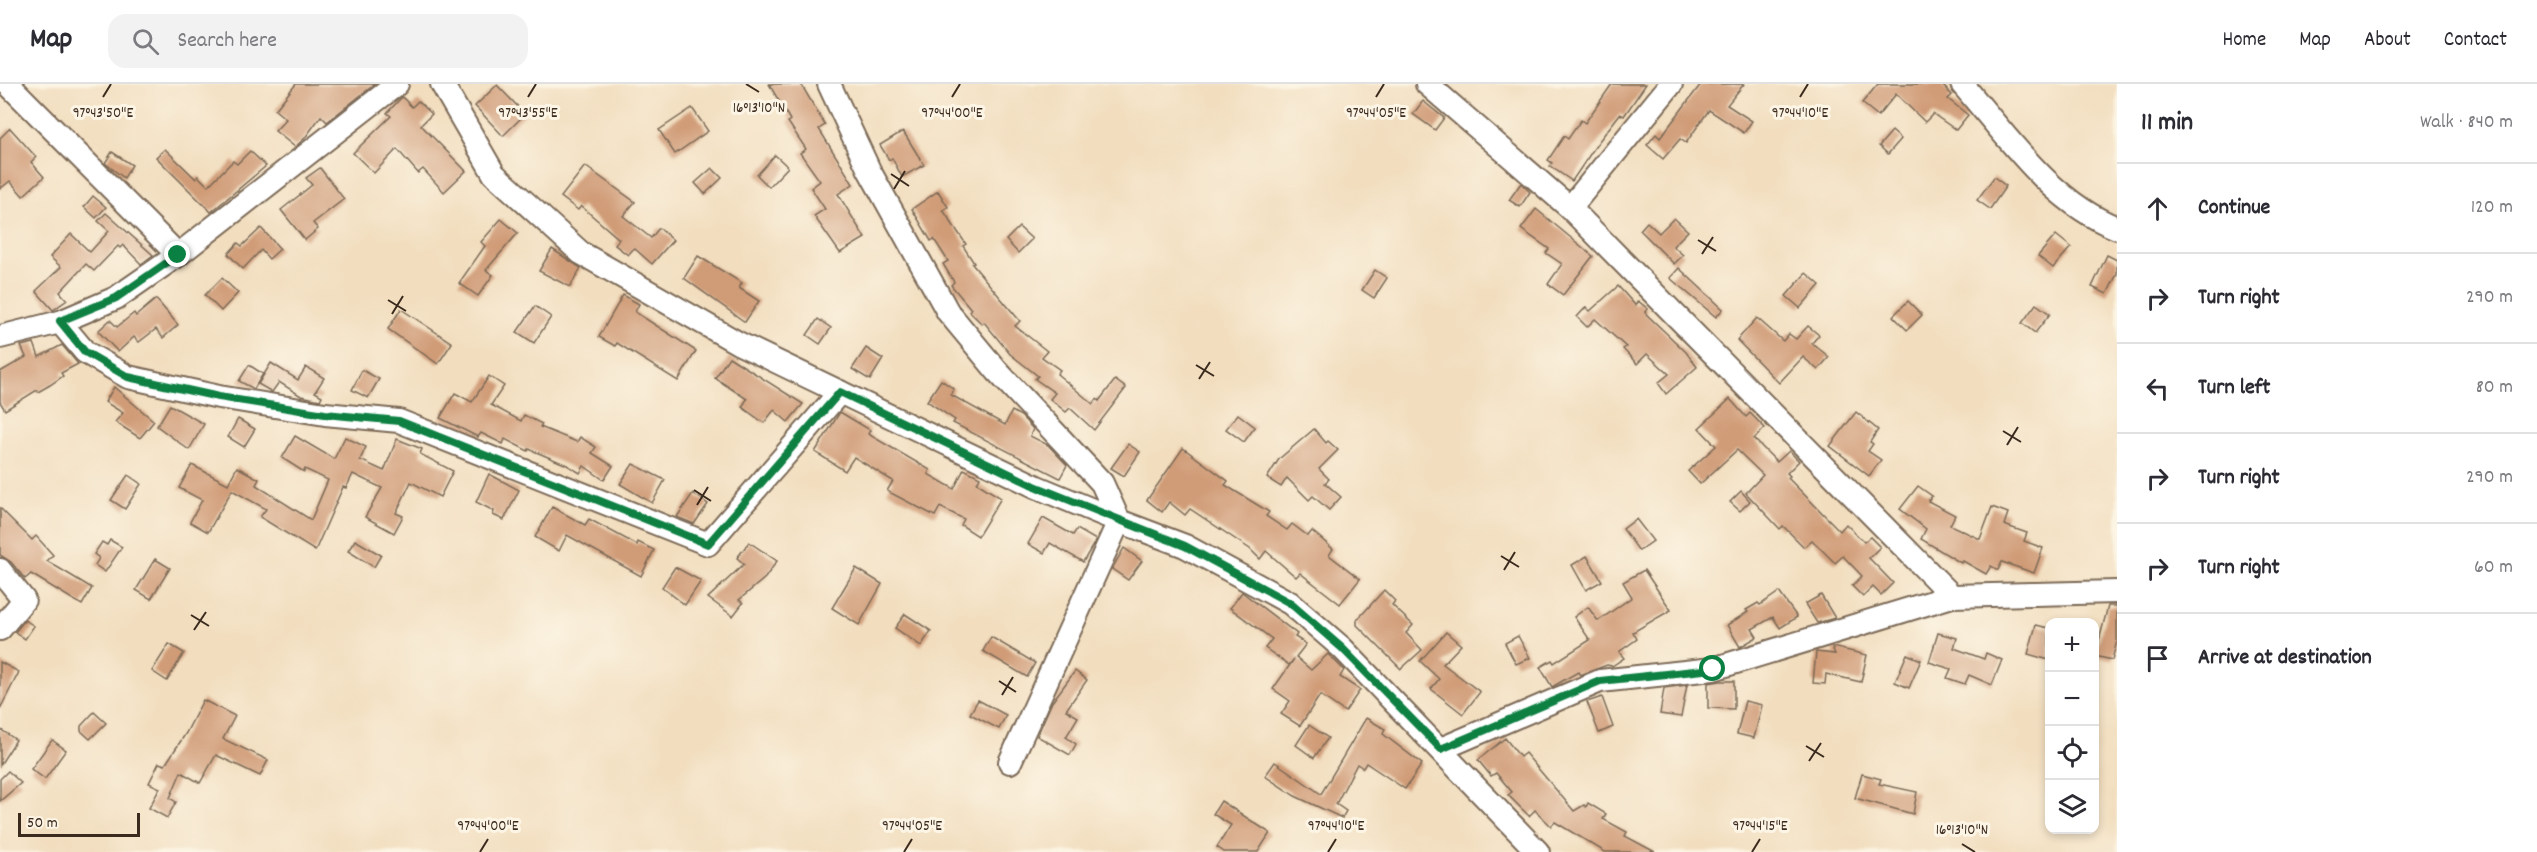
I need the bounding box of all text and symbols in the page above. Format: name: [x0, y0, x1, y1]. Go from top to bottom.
search box: [108, 14, 528, 68]
text: Map: [30, 21, 72, 61]
icon: search: [129, 25, 162, 58]
text: Search here: [177, 26, 277, 57]
text: Home: [2222, 26, 2266, 56]
text: Map: [2299, 26, 2331, 56]
text: About: [2364, 26, 2411, 56]
text: Contact: [2444, 26, 2507, 56]
text: 16°13'10"N: [733, 98, 785, 120]
text: 97°43'50"E: [73, 103, 133, 125]
text: 97°43'55"E: [498, 103, 558, 125]
text: 97°44'00"E: [921, 103, 983, 125]
text: 97°44'05"E: [1346, 103, 1406, 125]
text: 97°44'10"E: [1772, 103, 1828, 125]
text: 11 min: [2141, 105, 2193, 142]
text: Walk · 840 m: [2420, 109, 2513, 137]
icon: ahead: [2141, 192, 2174, 225]
text: Continue: [2198, 193, 2270, 224]
text: 120 m: [2471, 194, 2513, 222]
route end: [164, 241, 190, 267]
icon: right: [2141, 282, 2174, 315]
text: Turn right: [2198, 283, 2280, 314]
text: 290 m: [2466, 284, 2513, 312]
icon: left: [2141, 372, 2174, 405]
text: Turn left: [2198, 373, 2270, 404]
text: 80 m: [2476, 374, 2513, 402]
icon: right: [2141, 462, 2174, 495]
text: Turn right: [2198, 463, 2280, 494]
text: 290 m: [2466, 464, 2513, 492]
icon: right: [2141, 552, 2174, 585]
text: Turn right: [2198, 553, 2280, 584]
text: 60 m: [2474, 554, 2513, 582]
map controls: [2045, 618, 2099, 834]
button: +: [2045, 618, 2099, 672]
icon: arrive: [2141, 642, 2174, 675]
text: Arrive at destination: [2198, 643, 2372, 674]
route start: [1699, 655, 1725, 681]
button: −: [2045, 672, 2099, 726]
button: locate: [2045, 726, 2099, 780]
button: layers: [2045, 780, 2099, 834]
scale bar: [18, 810, 140, 838]
text: 50 m: [27, 812, 58, 835]
text: 97°44'00"E: [457, 816, 519, 838]
text: 97°44'05"E: [882, 816, 942, 838]
text: 97°44'10"E: [1308, 816, 1364, 838]
text: 97°44'15"E: [1732, 816, 1788, 838]
text: 16°13'10"N: [1936, 820, 1988, 842]

